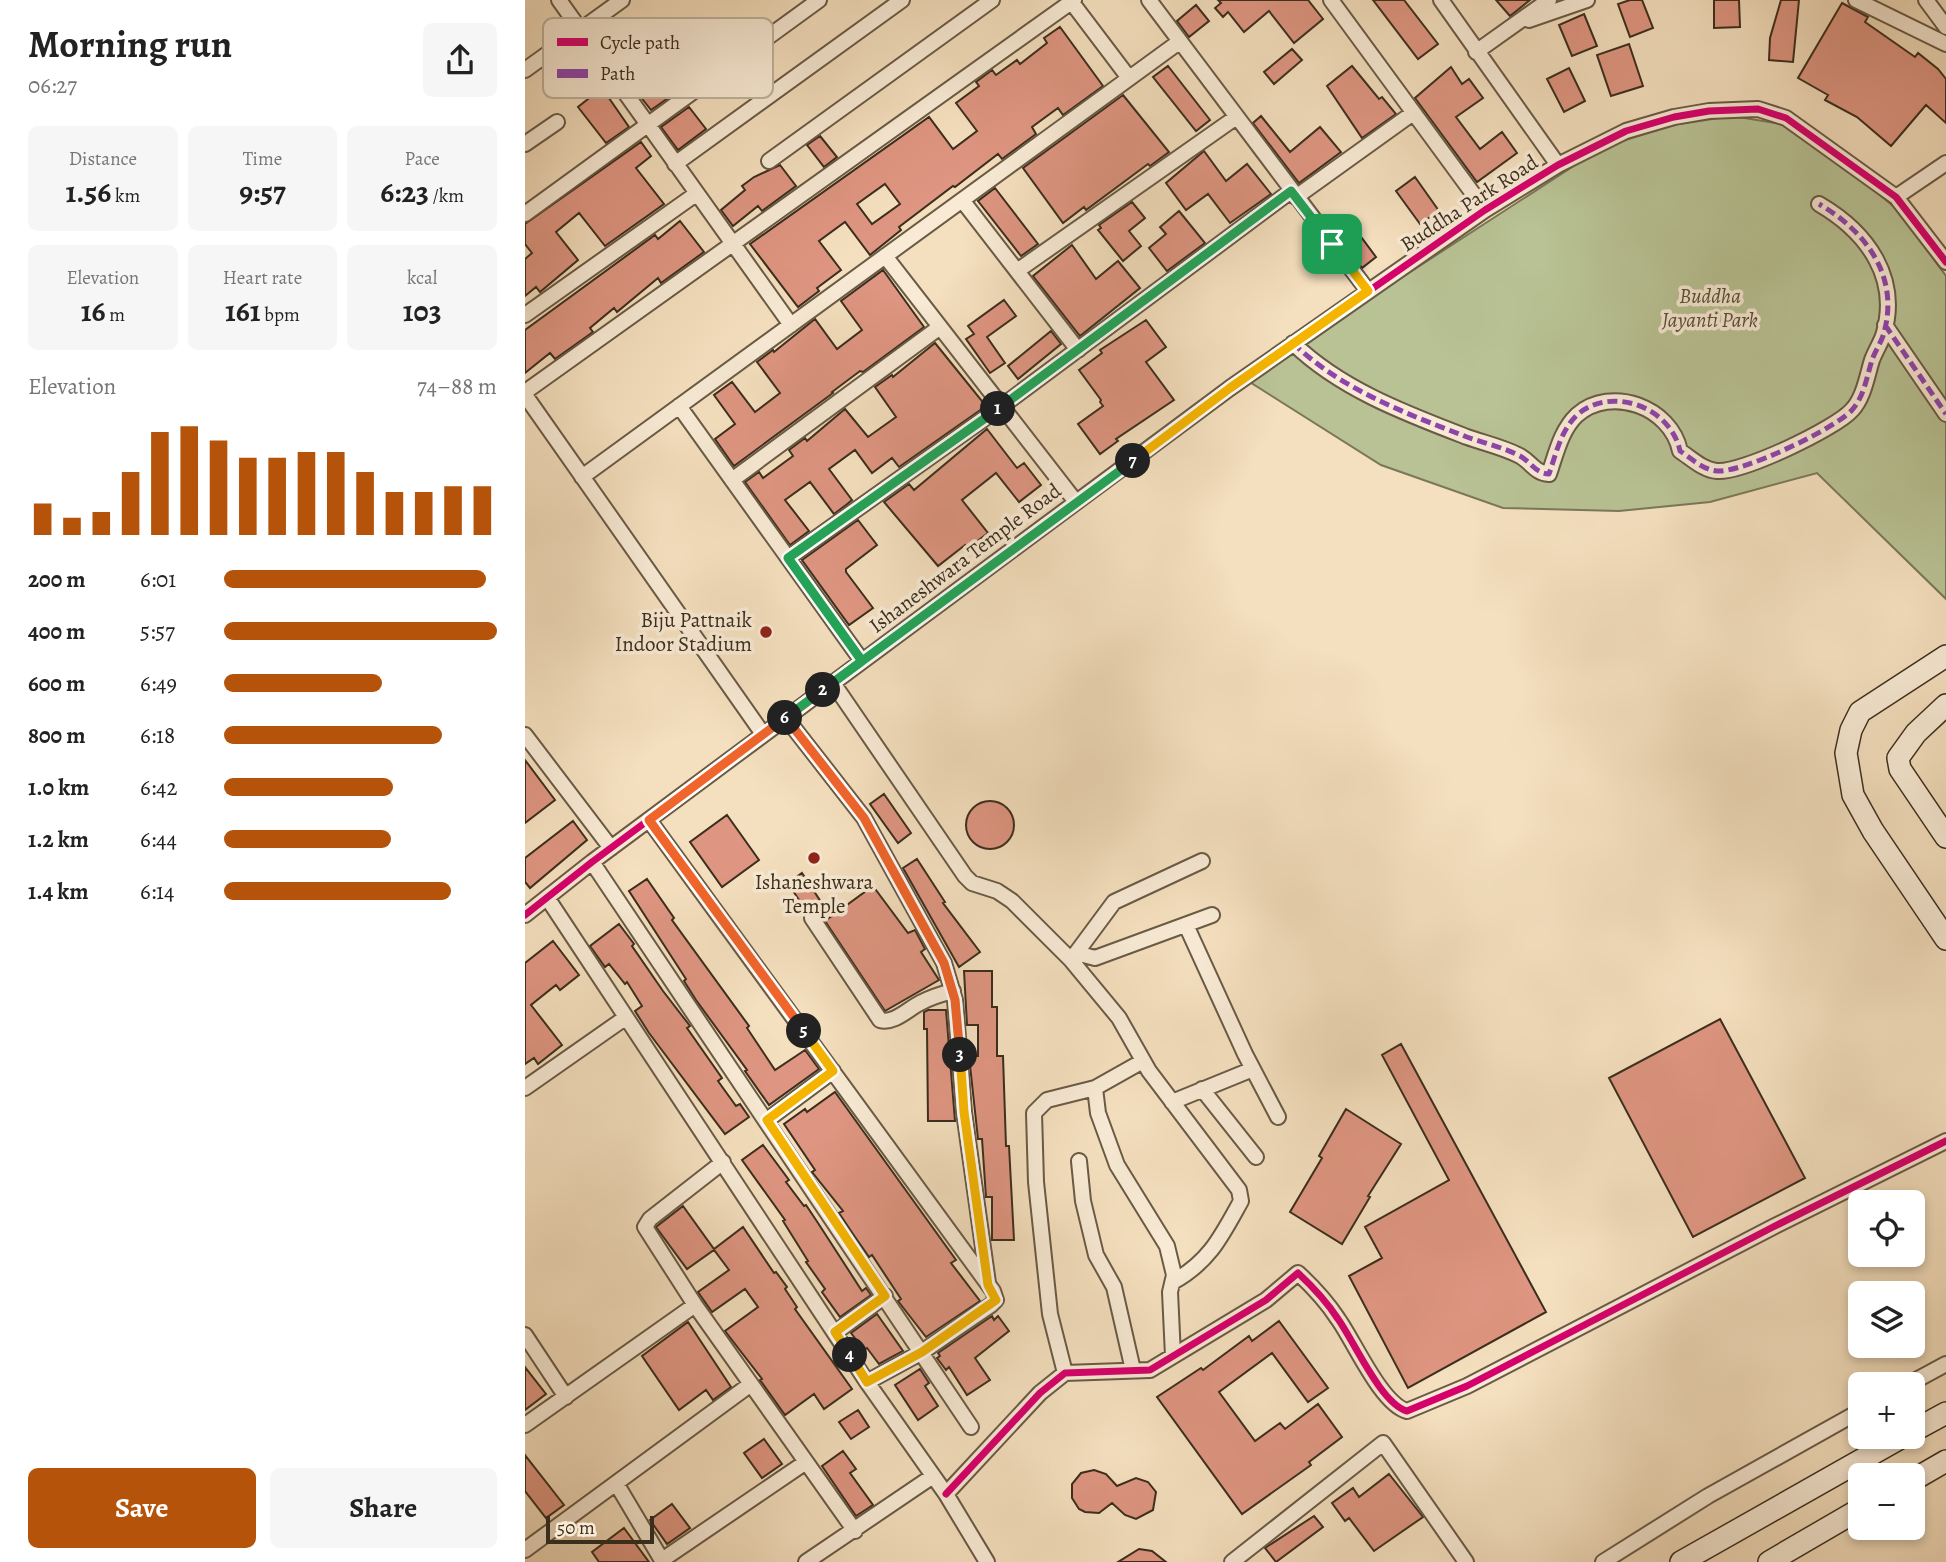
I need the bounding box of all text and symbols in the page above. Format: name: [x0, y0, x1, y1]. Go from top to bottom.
text: Morning run: [28, 18, 232, 70]
legend: [543, 18, 773, 98]
button: share: [423, 23, 497, 97]
text: Cycle path: [600, 30, 680, 56]
text: Path: [600, 61, 635, 87]
text: 06:27: [28, 70, 77, 101]
text: Distance: [69, 146, 137, 172]
text: Time: [243, 146, 282, 172]
text: Pace: [405, 146, 440, 172]
street label: Buddha Park Road: [1395, 148, 1544, 258]
text: 1.56: [65, 172, 111, 212]
text: 9:57: [239, 172, 286, 212]
text: 6:23: [380, 172, 429, 212]
text: km: [111, 183, 140, 209]
text: /km: [429, 183, 464, 209]
pin: [1302, 214, 1362, 274]
icon: arrive: [1313, 225, 1351, 263]
text: Elevation: [66, 265, 139, 291]
text: Heart rate: [223, 265, 302, 291]
text: kcal: [407, 265, 437, 291]
park label: Buddha Jayanti Park: [1661, 282, 1758, 334]
text: 16: [81, 291, 105, 331]
text: 161: [225, 291, 261, 331]
text: 103: [403, 291, 442, 331]
text: m: [105, 302, 125, 328]
text: bpm: [261, 302, 300, 328]
text: Elevation: [28, 371, 116, 402]
text: 74–88 m: [417, 371, 497, 402]
pin: 1: [981, 392, 1015, 426]
text: 1: [994, 395, 1001, 421]
pin: 7: [1115, 444, 1151, 478]
text: 7: [1128, 447, 1137, 473]
street label: Ishaneshwara Temple Road: [863, 476, 1067, 639]
text: 200 m: [28, 564, 86, 595]
text: 6:01: [140, 564, 176, 595]
place label: Biju Pattnaik Indoor Stadium: [615, 606, 753, 658]
text: 400 m: [28, 616, 85, 647]
text: 5:57: [140, 616, 175, 647]
marker: Biju Pattnaik Indoor Stadium: [758, 624, 774, 640]
text: 600 m: [28, 668, 85, 699]
text: 6:49: [140, 668, 177, 699]
pin: 2: [805, 672, 841, 708]
text: 2: [818, 676, 827, 702]
pin: 6: [768, 700, 803, 736]
text: 6: [780, 704, 789, 730]
text: 800 m: [28, 720, 85, 751]
text: 6:18: [140, 720, 175, 751]
text: 1.0 km: [28, 772, 89, 803]
text: 6:42: [140, 772, 177, 803]
text: 1.2 km: [28, 824, 89, 855]
text: 6:44: [140, 824, 177, 855]
marker: Ishaneshwara Temple: [806, 850, 822, 866]
place label: Ishaneshwara Temple: [755, 868, 874, 920]
text: 1.4 km: [28, 876, 89, 907]
text: 6:14: [140, 876, 174, 907]
pin: 5: [787, 1014, 821, 1048]
text: 5: [799, 1017, 808, 1043]
pin: 3: [943, 1038, 977, 1072]
text: 3: [955, 1041, 964, 1067]
map controls: [1848, 1190, 1925, 1540]
button: locate: [1848, 1190, 1925, 1267]
button: layers: [1848, 1281, 1925, 1358]
pin: 4: [833, 1338, 867, 1372]
text: 4: [845, 1341, 854, 1367]
button: +: [1848, 1372, 1925, 1449]
button: −: [1848, 1463, 1925, 1540]
button: Save: [28, 1468, 256, 1548]
button: Share: [270, 1468, 497, 1548]
scale bar: [546, 1513, 655, 1545]
text: 50 m: [557, 1515, 595, 1541]

